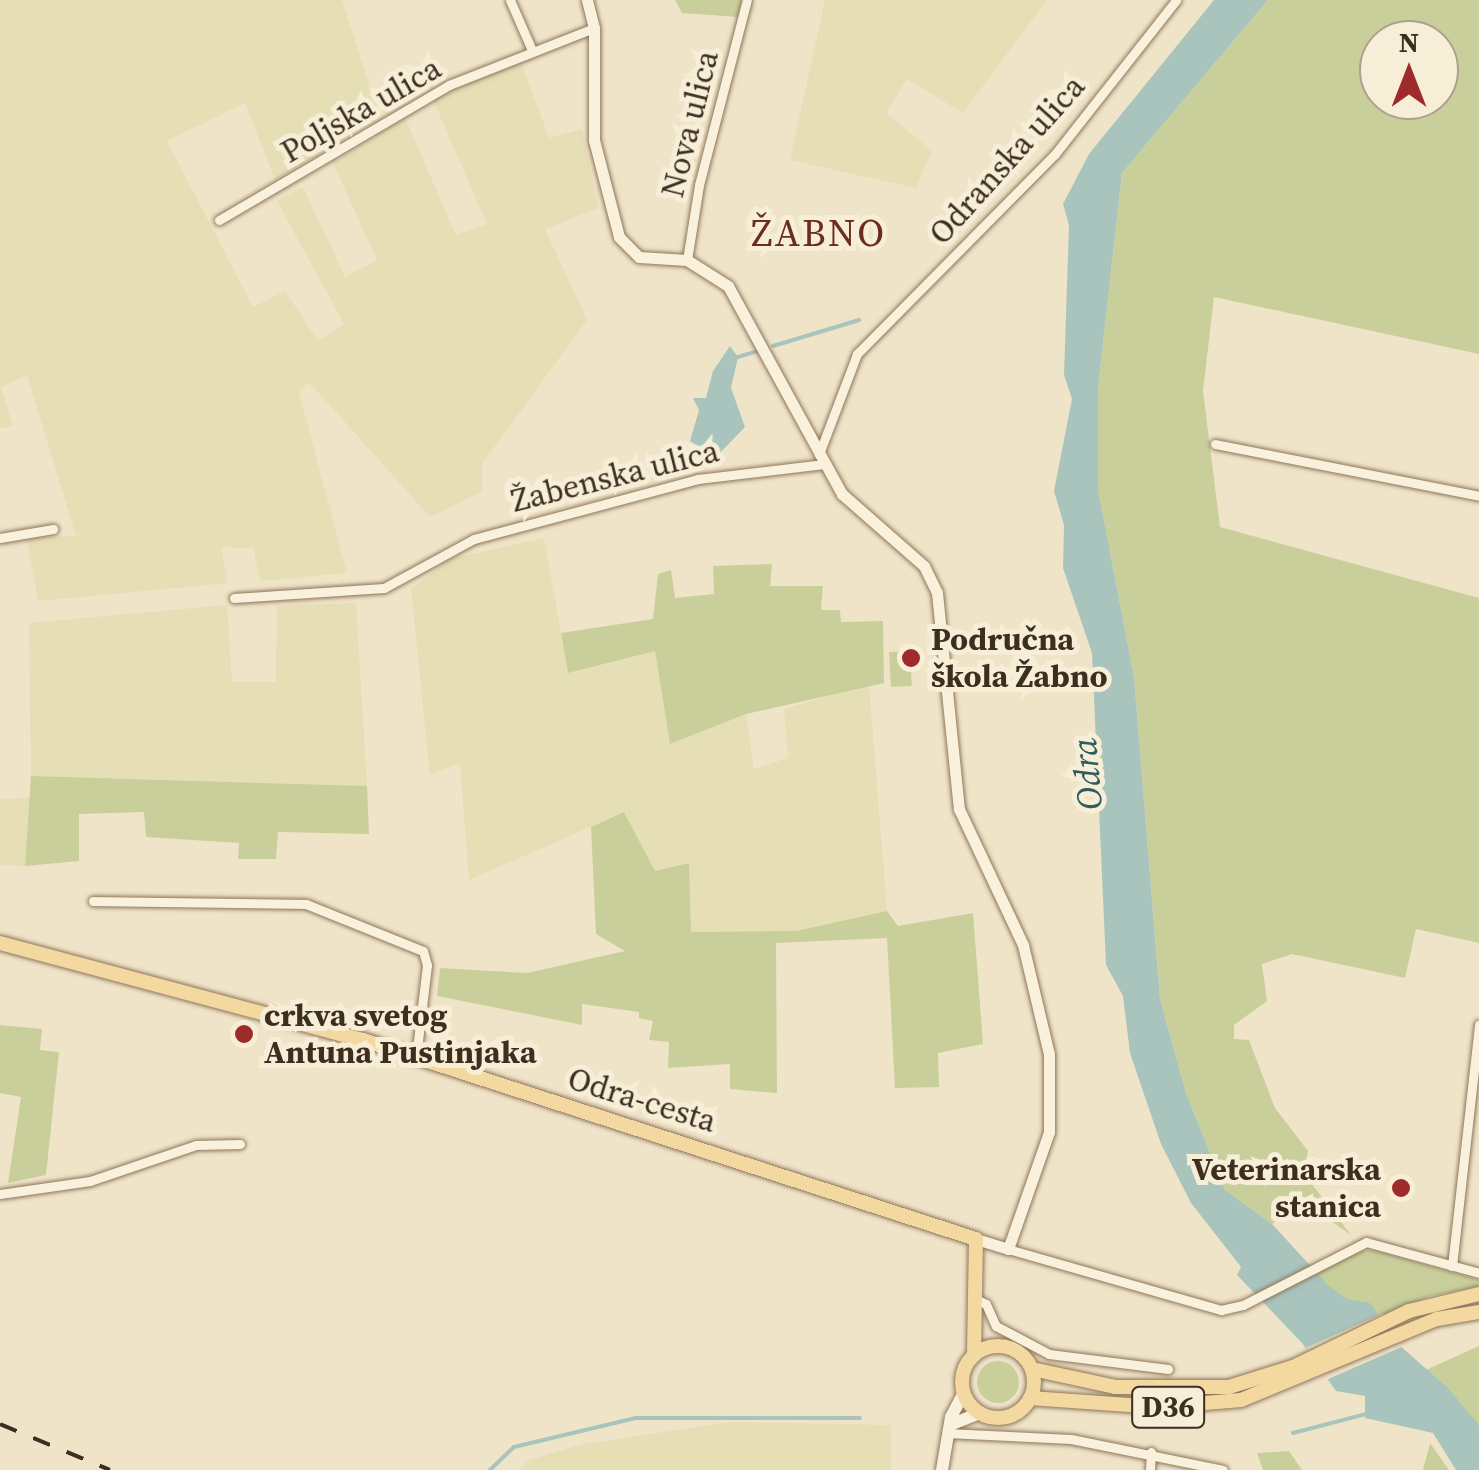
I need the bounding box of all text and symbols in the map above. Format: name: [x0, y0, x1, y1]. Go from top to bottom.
north arrow: [1359, 20, 1459, 120]
text: N: [1399, 23, 1419, 61]
street label: Nova ulica: [653, 47, 727, 201]
street label: Poljska ulica: [274, 49, 448, 171]
street label: Odranska ulica: [921, 68, 1093, 252]
district label: ŽABNO: [751, 211, 887, 257]
street label: Žabenska ulica: [507, 432, 723, 520]
place label: Područna škola Žabno: [931, 621, 1108, 696]
marker: Područna škola Žabno: [900, 647, 922, 669]
water label: Odra: [1063, 736, 1111, 812]
place label: crkva svetog Antuna Pustinjaka: [264, 997, 537, 1072]
marker: crkva svetog Antuna Pustinjaka: [233, 1023, 255, 1045]
street label: Odra-cesta: [563, 1059, 721, 1141]
place label: Veterinarska stanica: [1192, 1151, 1381, 1226]
marker: Veterinarska stanica: [1390, 1177, 1412, 1199]
road number: D36: [1130, 1382, 1206, 1432]

